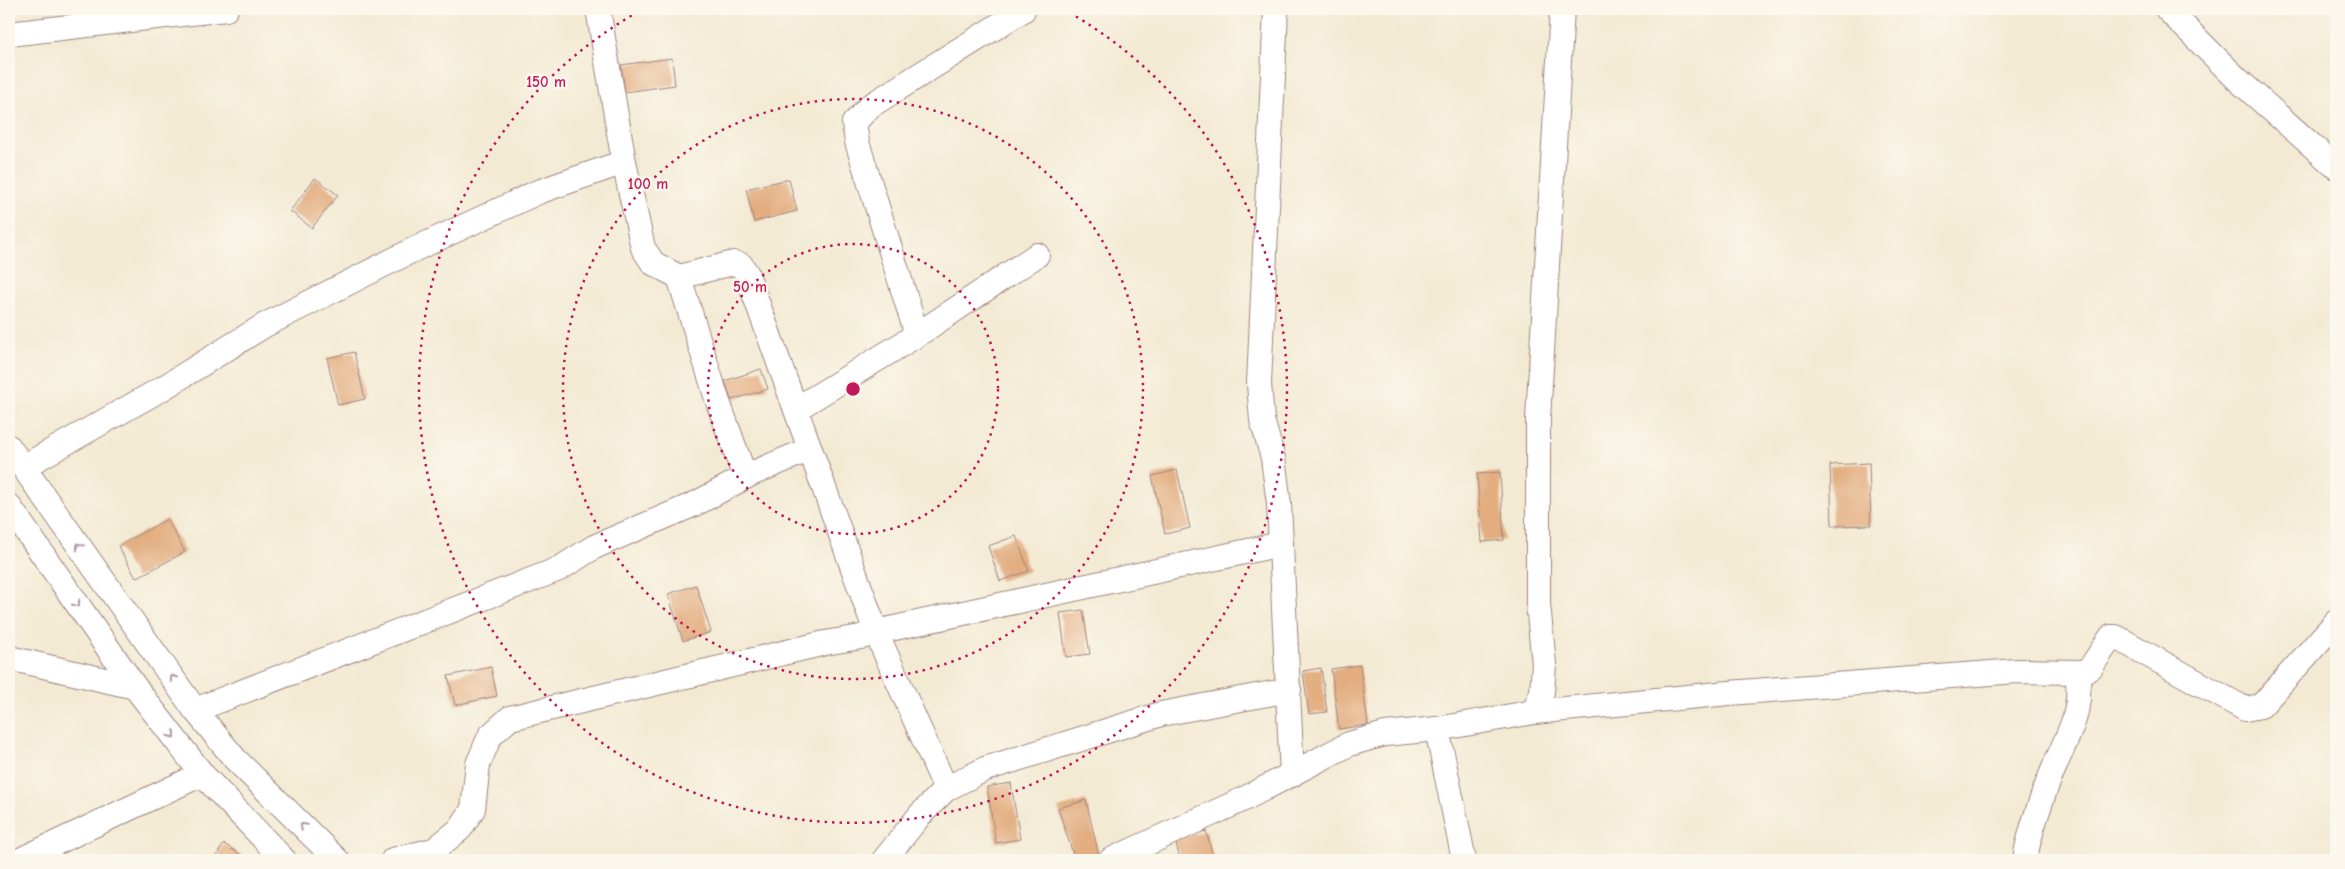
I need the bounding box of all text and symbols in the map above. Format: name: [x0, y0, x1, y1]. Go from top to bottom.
text: 150 m: [526, 73, 566, 91]
text: 100 m: [628, 175, 668, 193]
text: 50 m: [733, 278, 767, 296]
centre of rings: [844, 380, 862, 398]
one-way arrow: [76, 542, 85, 551]
one-way arrow: [71, 598, 80, 607]
one-way arrow: [170, 674, 179, 684]
one-way arrow: [166, 729, 175, 739]
one-way arrow: [300, 823, 309, 832]

